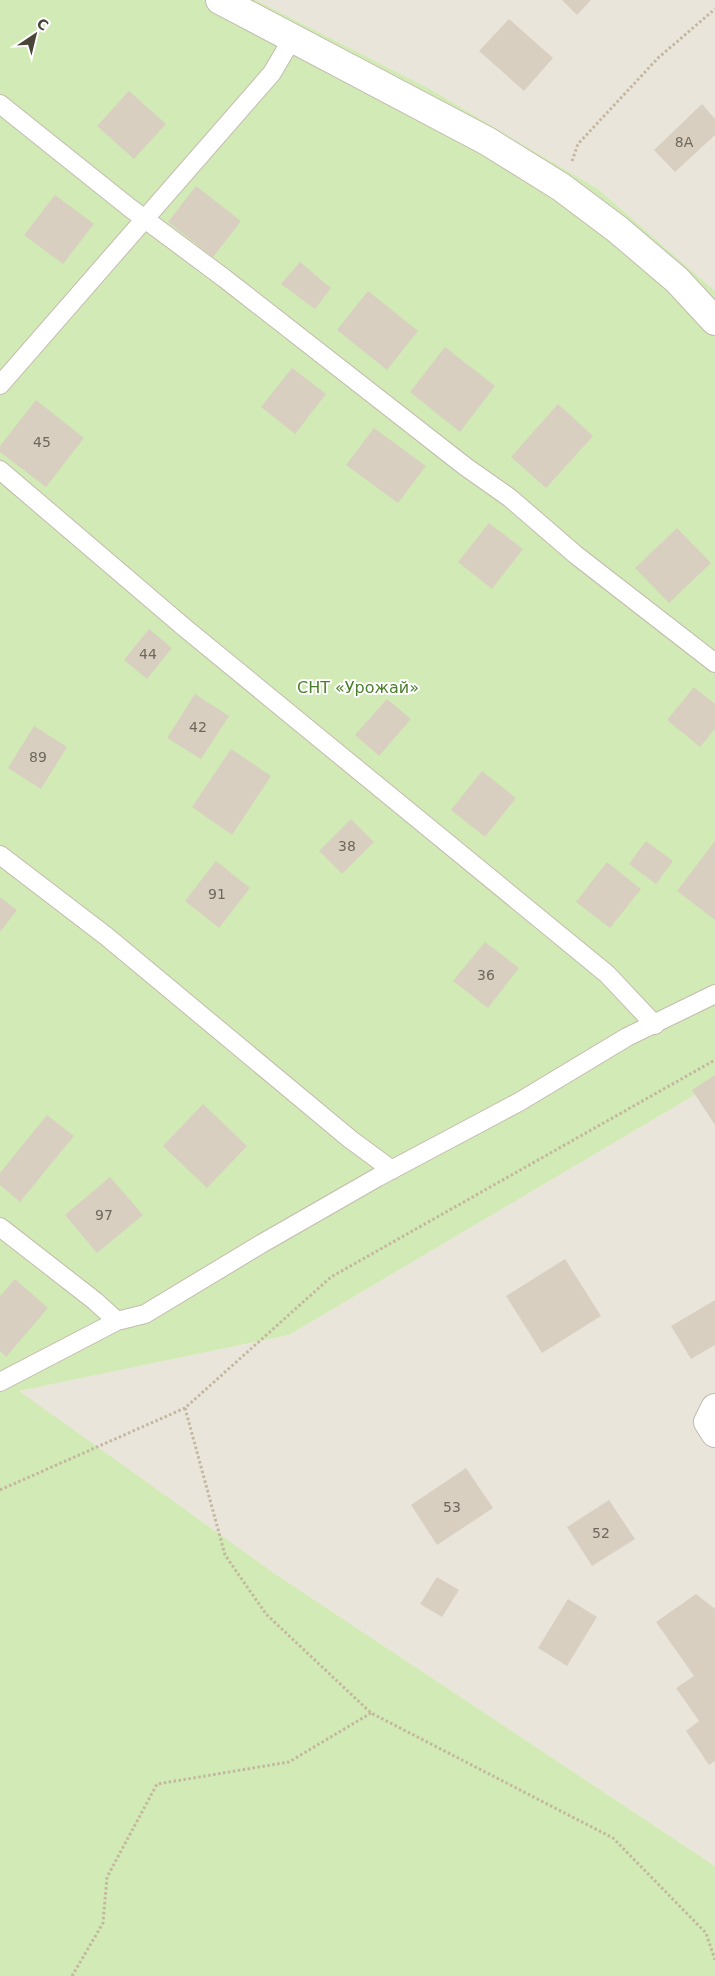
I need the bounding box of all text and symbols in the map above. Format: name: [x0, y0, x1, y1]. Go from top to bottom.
north arrow: [10, 10, 60, 60]
text: С: [34, 15, 51, 34]
house number: 8А: [675, 134, 694, 150]
house number: 45: [33, 434, 51, 450]
house number: 44: [139, 646, 157, 662]
park label: СНТ «Урожай»: [297, 678, 419, 697]
house number: 42: [189, 719, 207, 735]
house number: 89: [29, 749, 47, 765]
house number: 38: [338, 838, 356, 854]
house number: 91: [208, 886, 226, 902]
house number: 36: [477, 967, 495, 983]
house number: 97: [95, 1207, 113, 1223]
house number: 53: [443, 1499, 461, 1515]
house number: 52: [592, 1525, 610, 1541]

